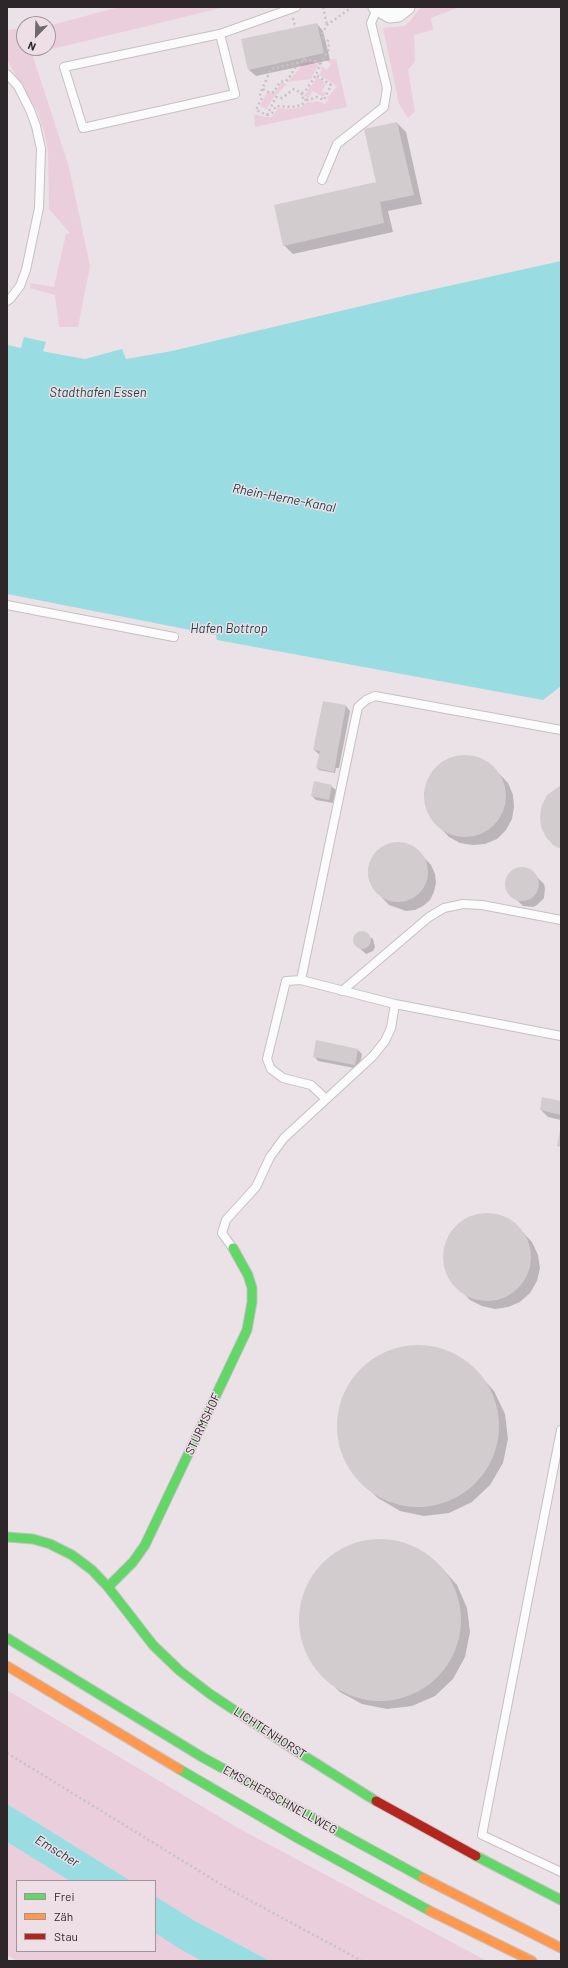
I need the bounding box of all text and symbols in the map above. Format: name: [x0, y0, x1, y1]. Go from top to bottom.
north arrow: [16, 16, 56, 56]
text: N: [26, 39, 37, 54]
water label: Stadthafen Essen: [50, 385, 146, 401]
water label: Rhein-Herne-Kanal: [231, 480, 337, 516]
water label: Hafen Bottrop: [190, 621, 268, 637]
street label: STURMSHOF: [182, 1391, 224, 1457]
street label: LICHTENHORST: [231, 1704, 309, 1762]
street label: EMSCHERSCHNELLWEG: [220, 1763, 340, 1837]
water label: Emscher: [32, 1832, 82, 1870]
legend: [16, 1880, 156, 1952]
text: Frei: [54, 1889, 74, 1903]
text: Zäh: [54, 1909, 73, 1923]
text: Stau: [54, 1929, 78, 1943]

